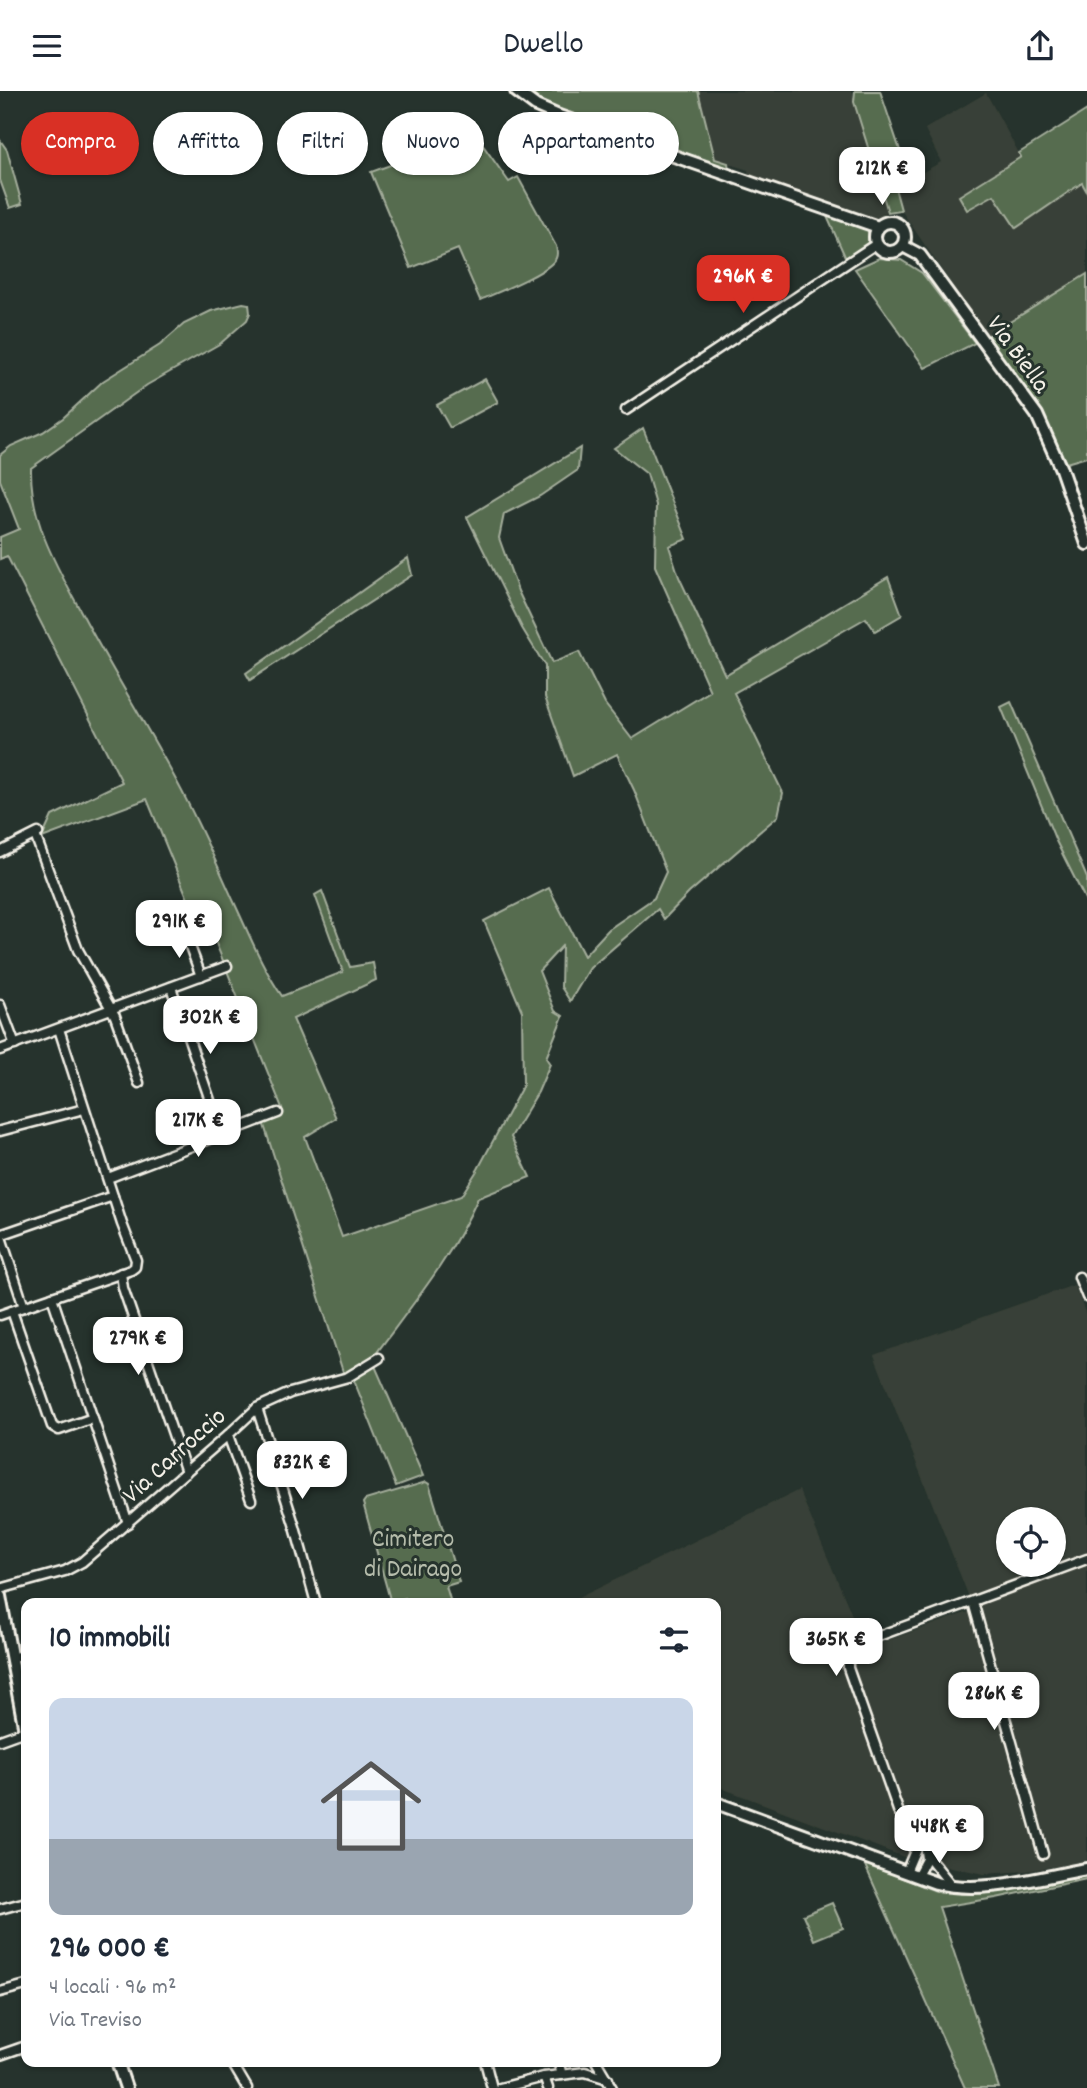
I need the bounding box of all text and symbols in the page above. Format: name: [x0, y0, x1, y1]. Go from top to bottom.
text: Dwello: [503, 23, 584, 69]
icon: menu: [28, 27, 66, 65]
icon: share: [1021, 27, 1059, 65]
chip: Compra: [21, 112, 139, 175]
chip: Affitta: [153, 112, 263, 175]
chip: Filtri: [277, 112, 368, 175]
chip: Nuovo: [382, 112, 484, 175]
chip: Appartamento: [498, 112, 679, 175]
pin: 212K €: [825, 148, 939, 207]
text: 212K €: [855, 153, 909, 186]
pin: 296K €: [686, 255, 800, 315]
text: 296K €: [713, 261, 773, 294]
street label: Via Biella: [976, 308, 1059, 402]
pin: 291K €: [122, 901, 236, 960]
text: 291K €: [152, 906, 206, 939]
pin: 302K €: [153, 997, 267, 1056]
text: 302K €: [179, 1002, 241, 1035]
pin: 217K €: [141, 1100, 255, 1159]
text: 217K €: [172, 1105, 224, 1138]
pin: 279K €: [81, 1317, 195, 1377]
text: 279K €: [109, 1323, 167, 1356]
street label: Via Carroccio: [115, 1400, 235, 1513]
pin: 832K €: [245, 1441, 359, 1501]
text: 832K €: [273, 1447, 331, 1480]
map controls: [996, 1507, 1066, 1577]
button: locate: [996, 1507, 1066, 1577]
park label: Cimitero di Dairago: [364, 1522, 462, 1589]
text: 10 immobili: [49, 1619, 170, 1662]
pin: 365K €: [779, 1619, 893, 1678]
icon: filters: [655, 1621, 693, 1659]
text: 365K €: [806, 1624, 866, 1657]
pin: 286K €: [937, 1673, 1051, 1732]
text: 286K €: [964, 1678, 1024, 1711]
icon: home: [308, 1743, 434, 1869]
pin: 448K €: [882, 1805, 996, 1865]
text: 448K €: [910, 1811, 968, 1844]
text: 296 000 €: [49, 1929, 170, 1972]
text: 4 locali · 96 m²: [49, 1972, 176, 2005]
text: Via Treviso: [49, 2005, 142, 2038]

